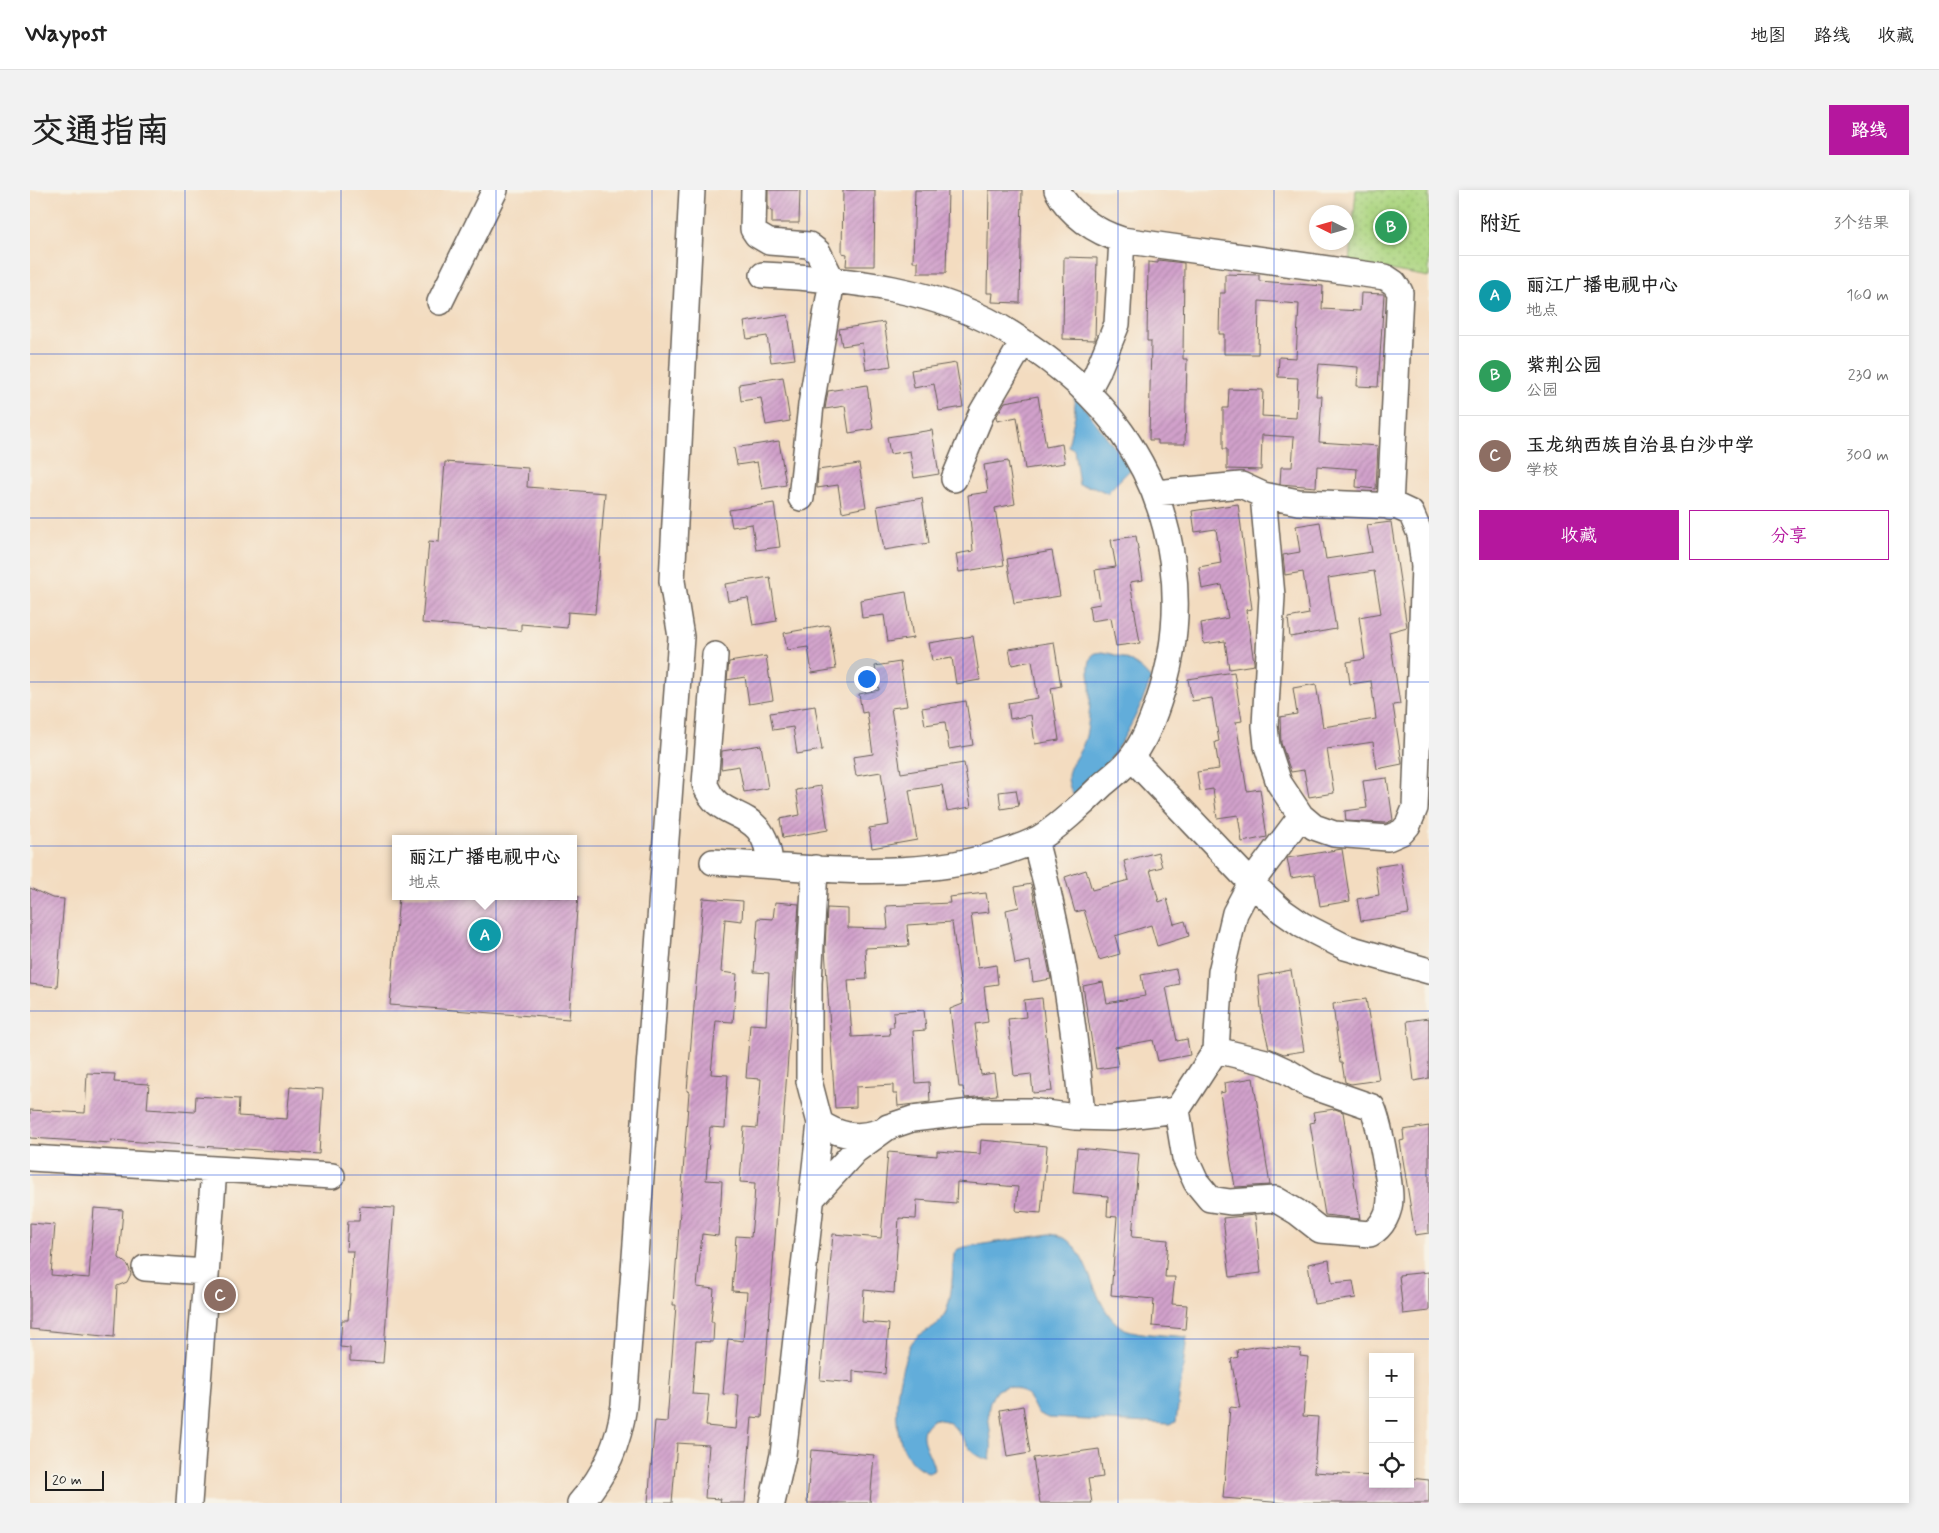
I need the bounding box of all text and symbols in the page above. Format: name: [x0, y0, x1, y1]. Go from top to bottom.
text: Waypost: [25, 19, 107, 50]
text: 地图: [1750, 24, 1786, 48]
text: 路线: [1814, 24, 1850, 48]
text: 收藏: [1878, 24, 1914, 48]
button: 路线: [1829, 105, 1909, 155]
text: 交通指南: [30, 109, 170, 155]
north arrow: [1309, 205, 1354, 250]
pin: B: [1375, 208, 1407, 246]
text: 附近: [1479, 210, 1521, 238]
text: 3个结果: [1834, 213, 1889, 234]
text: 丽江广播电视中心: [1526, 273, 1678, 298]
text: A: [1490, 285, 1500, 306]
text: 160 m: [1846, 285, 1889, 306]
text: 地点: [1526, 300, 1558, 321]
text: 紫荆公园: [1526, 353, 1602, 378]
text: B: [1490, 365, 1500, 386]
text: 230 m: [1848, 365, 1889, 386]
text: 公园: [1526, 380, 1558, 401]
text: 玉龙纳西族自治县白沙中学: [1526, 433, 1754, 458]
text: C: [1489, 445, 1501, 466]
text: 300 m: [1846, 445, 1889, 466]
text: 学校: [1526, 460, 1558, 481]
button: 收藏: [1479, 510, 1679, 560]
button: 分享: [1689, 510, 1889, 560]
your location: [854, 666, 880, 692]
popup: [392, 835, 577, 900]
text: 丽江广播电视中心: [408, 845, 561, 870]
text: 地点: [408, 872, 441, 893]
pin: A: [469, 916, 501, 954]
pin: C: [204, 1276, 236, 1314]
map controls: [1369, 1353, 1414, 1488]
button: +: [1369, 1353, 1414, 1398]
button: −: [1369, 1398, 1414, 1443]
button: locate: [1369, 1443, 1414, 1488]
scale bar: [45, 1468, 104, 1491]
text: 20 m: [52, 1471, 82, 1489]

